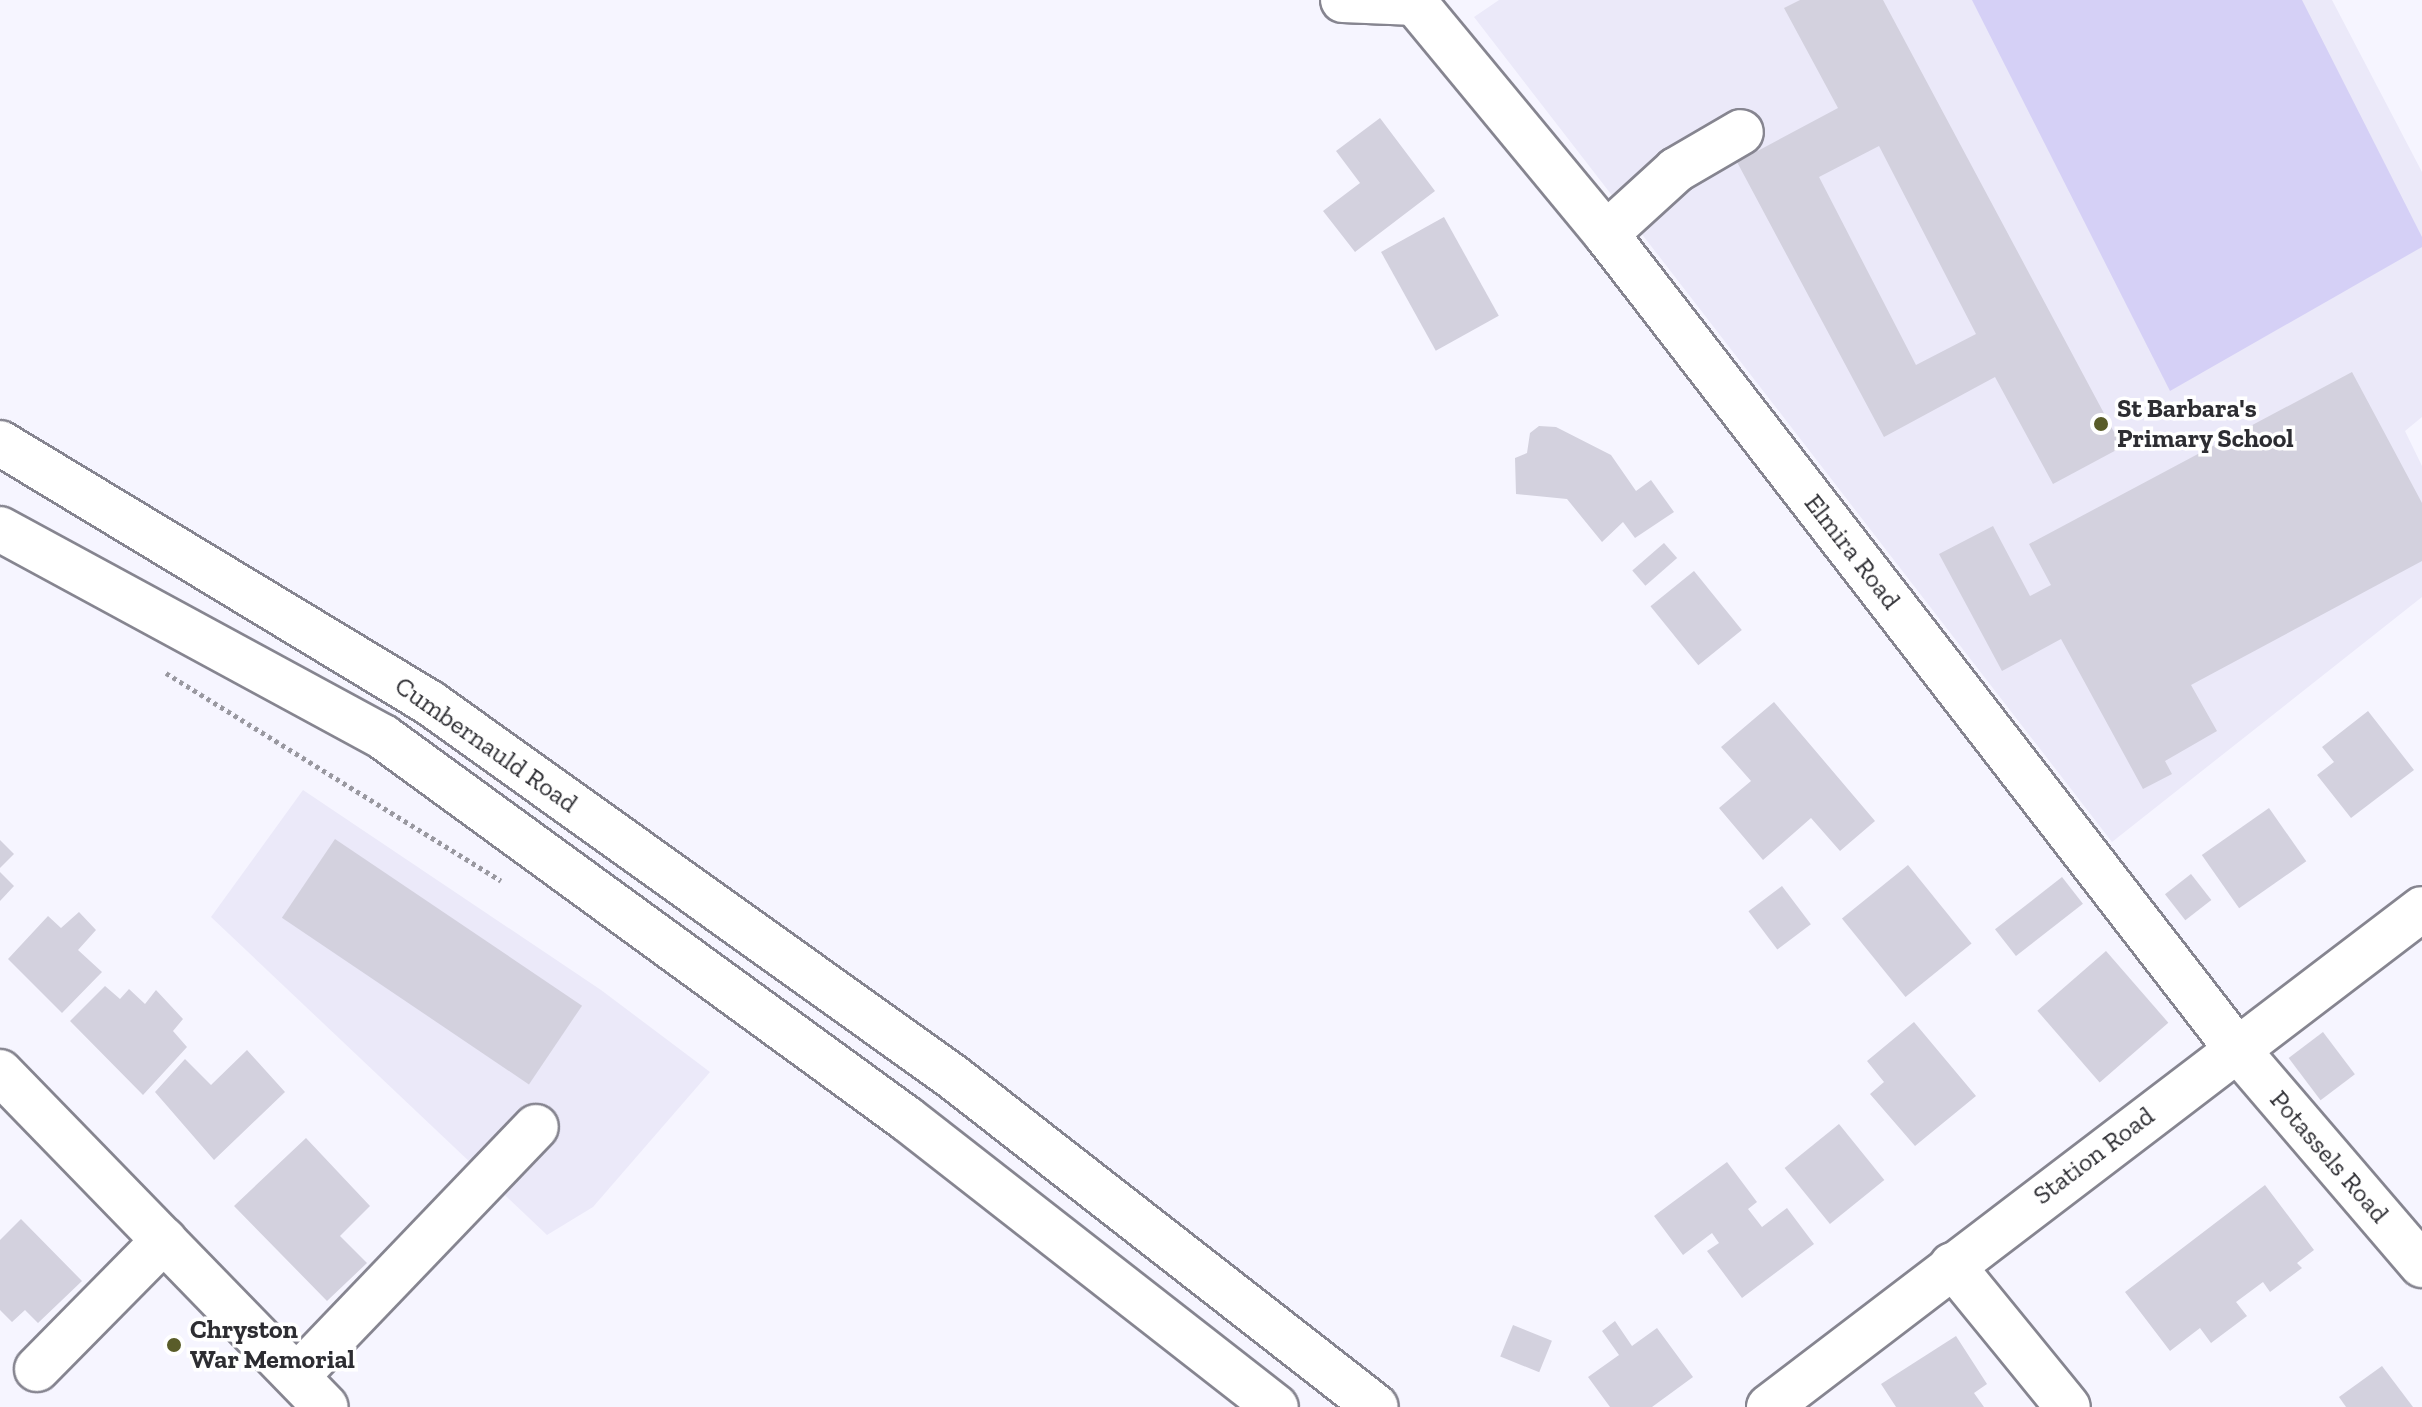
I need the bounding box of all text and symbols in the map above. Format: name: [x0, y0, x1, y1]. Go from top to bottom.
place label: St Barbara's Primary School: [2117, 393, 2294, 454]
marker: St Barbara's Primary School: [2092, 415, 2110, 433]
street label: Elmira Road: [1797, 488, 1907, 616]
street label: Cumbernauld Road: [389, 670, 583, 820]
street label: Potassels Road: [2263, 1085, 2395, 1229]
street label: Station Road: [2027, 1101, 2161, 1211]
place label: Chryston War Memorial: [190, 1314, 355, 1376]
marker: Chryston War Memorial: [165, 1336, 183, 1354]

